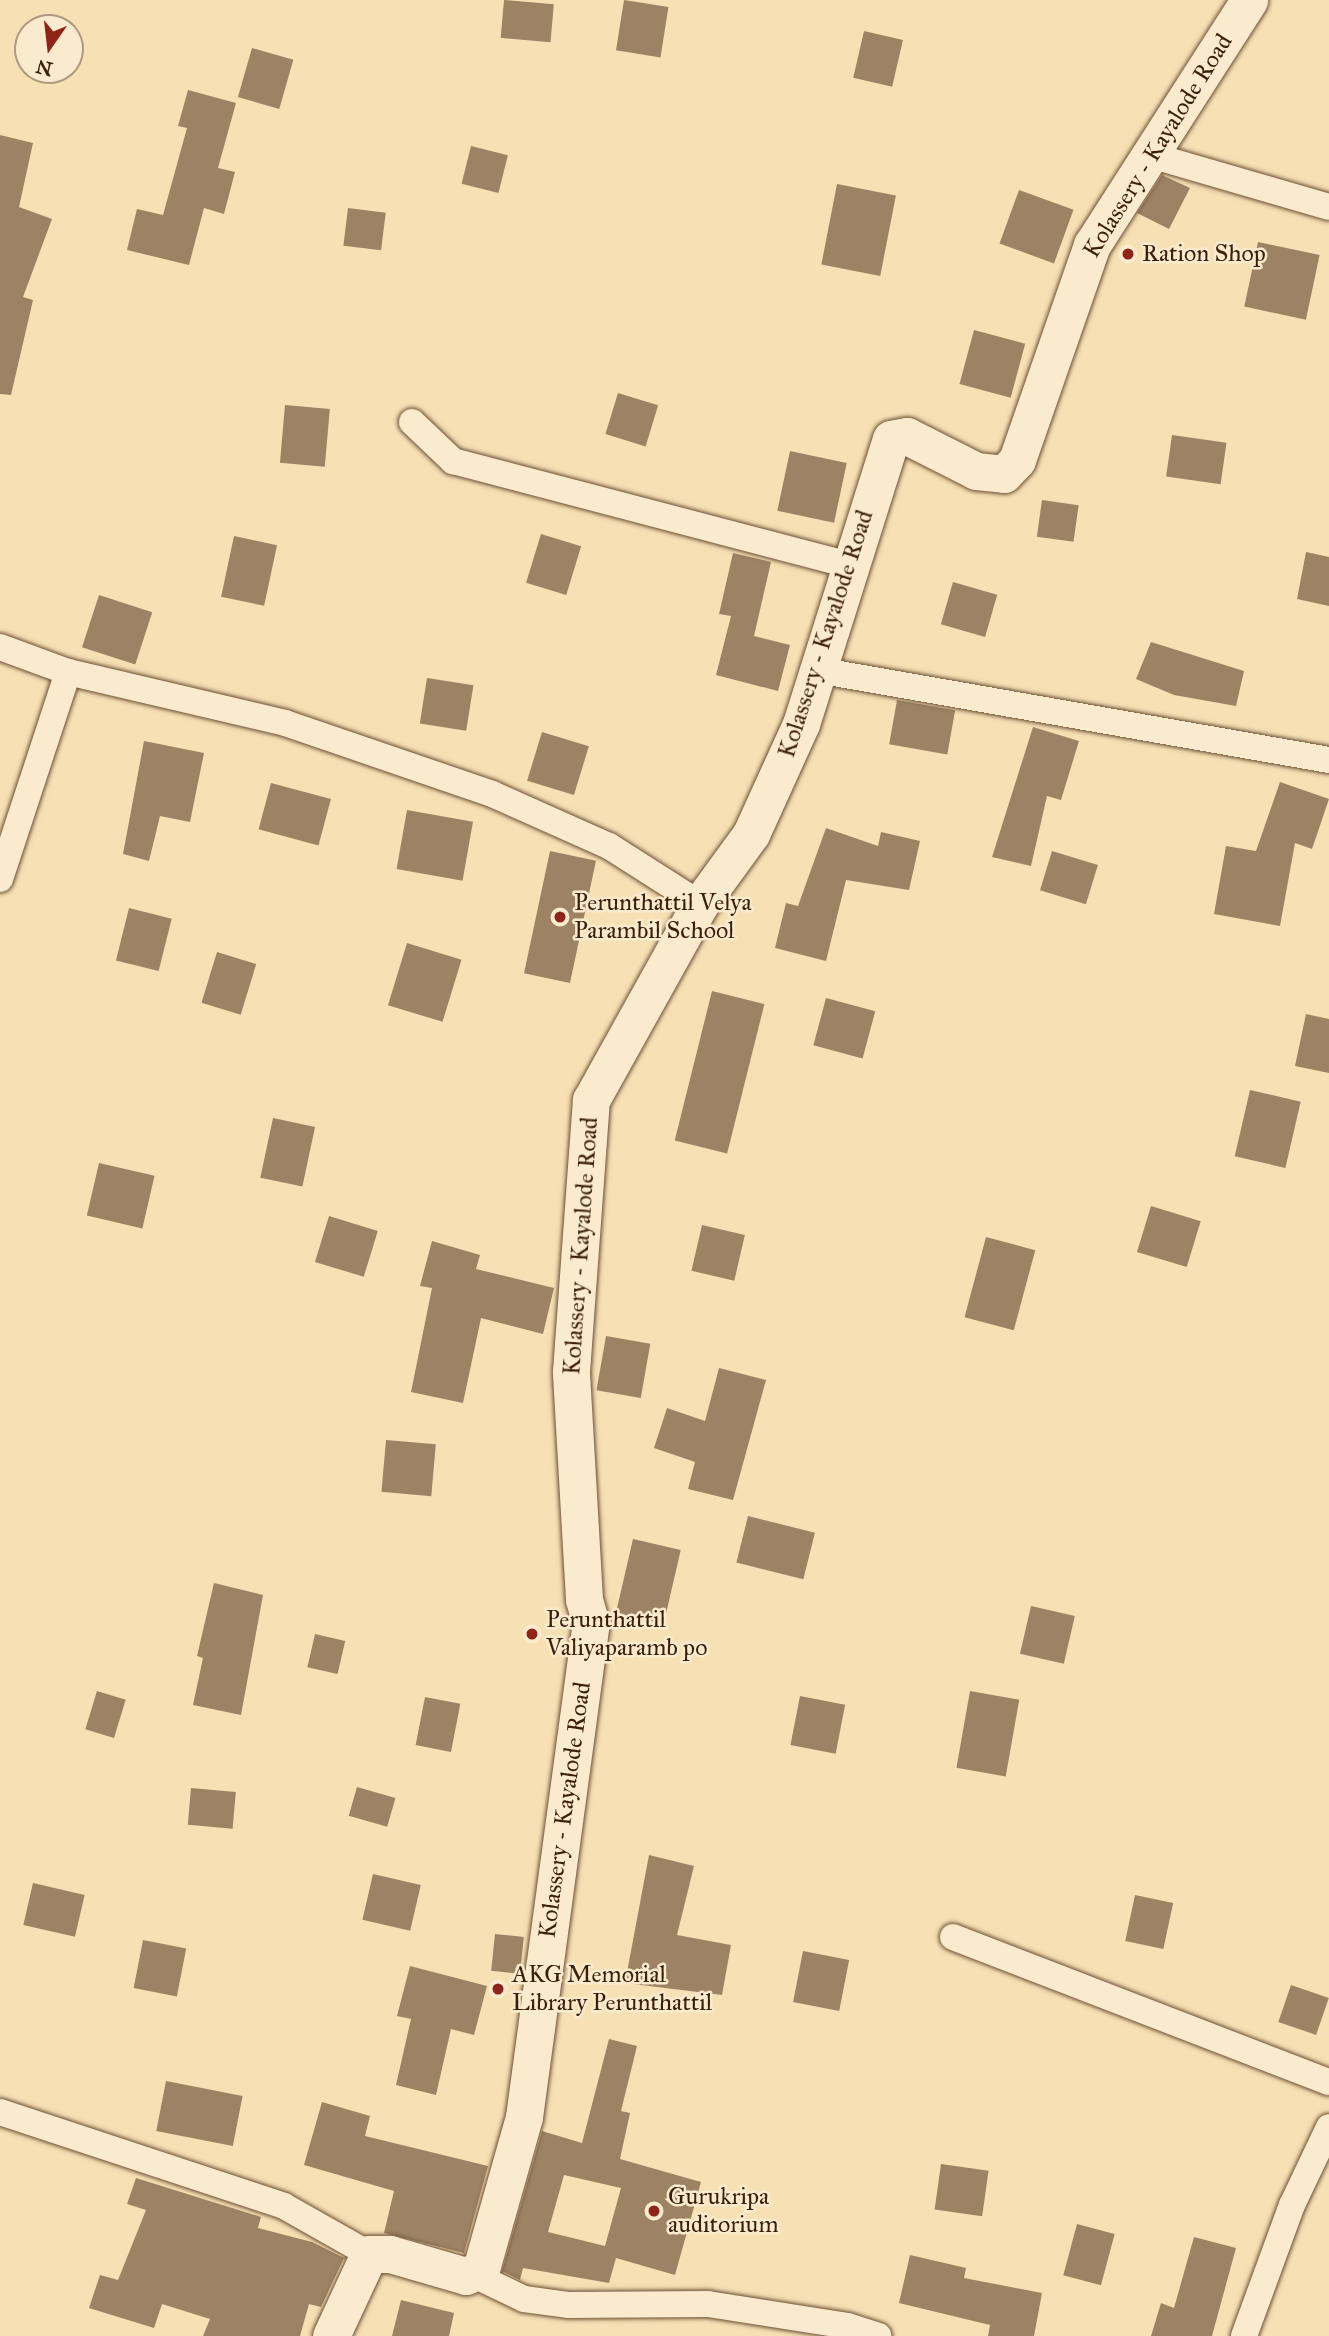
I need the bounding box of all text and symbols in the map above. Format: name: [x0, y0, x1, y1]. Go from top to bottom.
north arrow: [14, 14, 84, 84]
street label: Kolassery - Kayalode Road: [1077, 29, 1239, 263]
text: N: [34, 55, 55, 81]
place label: Ration Shop: [1142, 240, 1266, 268]
marker: Ration Shop: [1120, 246, 1136, 262]
street label: Kolassery - Kayalode Road: [772, 507, 880, 761]
place label: Perunthattil Velya Parambil School: [574, 889, 752, 945]
marker: Perunthattil Velya Parambil School: [552, 909, 568, 925]
street label: Kolassery - Kayalode Road: [558, 1116, 604, 1376]
place label: Perunthattil Valiyaparamb po: [546, 1606, 707, 1662]
marker: Perunthattil Valiyaparamb po: [524, 1626, 540, 1642]
street label: Kolassery - Kayalode Road: [533, 1680, 597, 1940]
place label: AKG Memorial Library Perunthattil: [512, 1961, 712, 2017]
marker: AKG Memorial Library Perunthattil: [490, 1981, 506, 1997]
place label: Gurukripa auditorium: [668, 2183, 779, 2239]
marker: Gurukripa auditorium: [646, 2203, 662, 2219]

